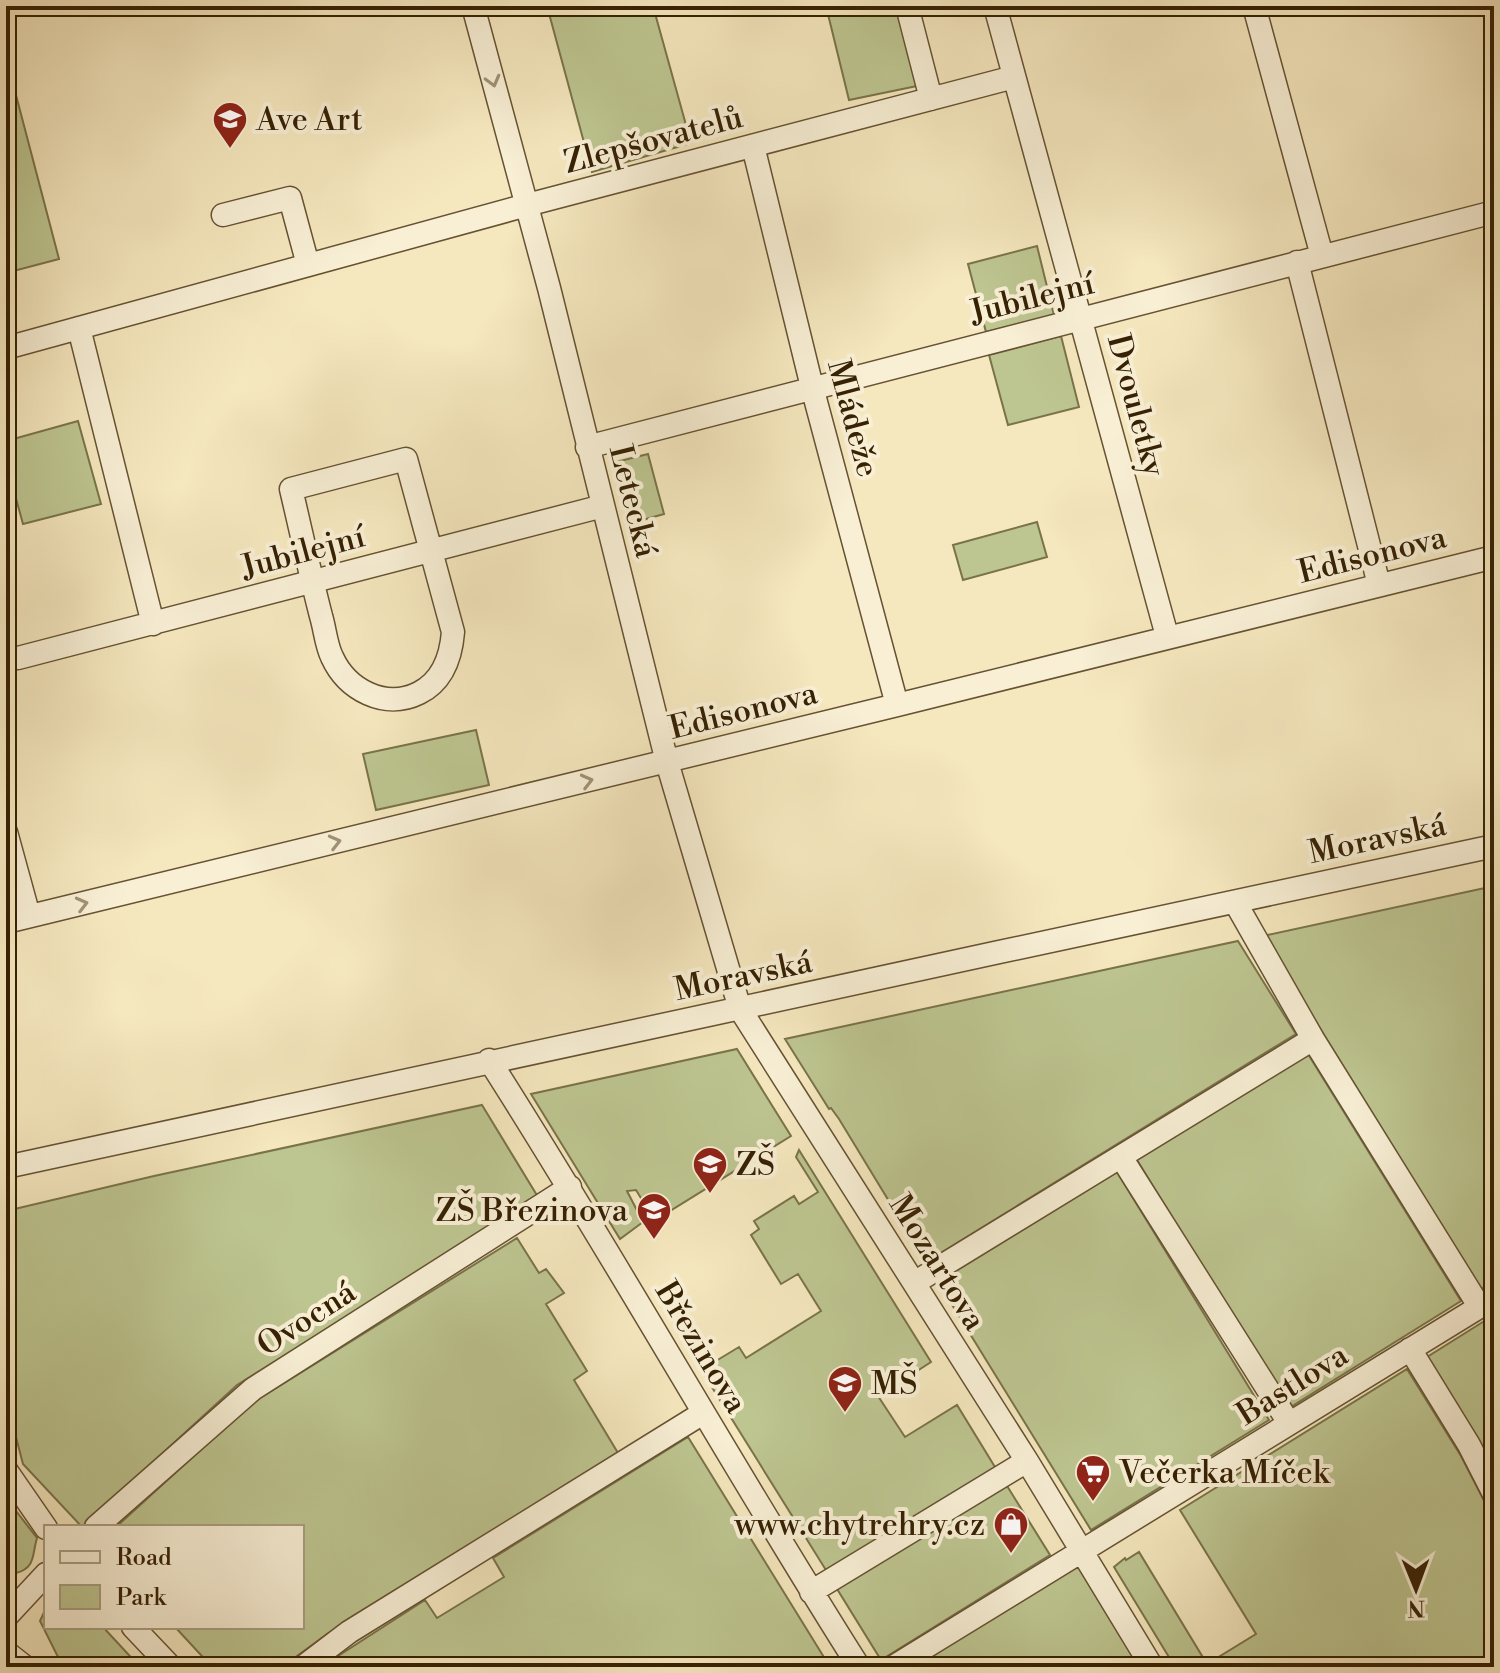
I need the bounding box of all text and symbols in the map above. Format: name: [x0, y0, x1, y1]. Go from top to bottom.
one-way arrow: [484, 74, 501, 88]
street label: Zlepšovatelů: [560, 97, 747, 183]
school or university icon: Ave Art: [211, 100, 249, 150]
place label: Ave Art: [255, 100, 363, 140]
street label: Jubilejní: [965, 263, 1100, 333]
street label: Dvouletky: [1098, 330, 1174, 481]
street label: Mládeže: [818, 355, 888, 481]
street label: Letecká: [600, 441, 667, 562]
street label: Jubilejní: [236, 516, 371, 588]
street label: Edisonova: [1294, 517, 1451, 593]
street label: Edisonova: [665, 673, 822, 749]
one-way arrow: [580, 773, 594, 790]
street label: Moravská: [1305, 805, 1451, 873]
one-way arrow: [327, 835, 341, 852]
one-way arrow: [74, 896, 88, 913]
street label: Moravská: [671, 942, 817, 1010]
place label: ZŠ: [736, 1143, 775, 1185]
school or university icon: ZŠ: [691, 1145, 729, 1195]
street label: Mozartova: [880, 1187, 995, 1339]
place label: ZŠ Březinova: [436, 1189, 629, 1231]
school or university icon: ZŠ Březinova: [635, 1191, 673, 1241]
street label: Ovocná: [250, 1272, 364, 1365]
street label: Březinova: [646, 1274, 756, 1421]
street label: Bastlova: [1229, 1335, 1356, 1435]
place label: MŠ: [871, 1362, 918, 1404]
school or university icon: MŠ: [826, 1364, 864, 1414]
supermarket icon: Večerka Míček: [1074, 1453, 1112, 1503]
place label: Večerka Míček: [1118, 1453, 1332, 1493]
place label: www.chytrehry.cz: [733, 1505, 985, 1545]
shop icon: www.chytrehry.cz: [992, 1505, 1030, 1555]
legend: [44, 1525, 304, 1629]
text: Road: [116, 1543, 172, 1573]
north arrow: [1376, 1549, 1456, 1629]
text: Park: [116, 1583, 167, 1613]
text: N: [1407, 1594, 1425, 1621]

